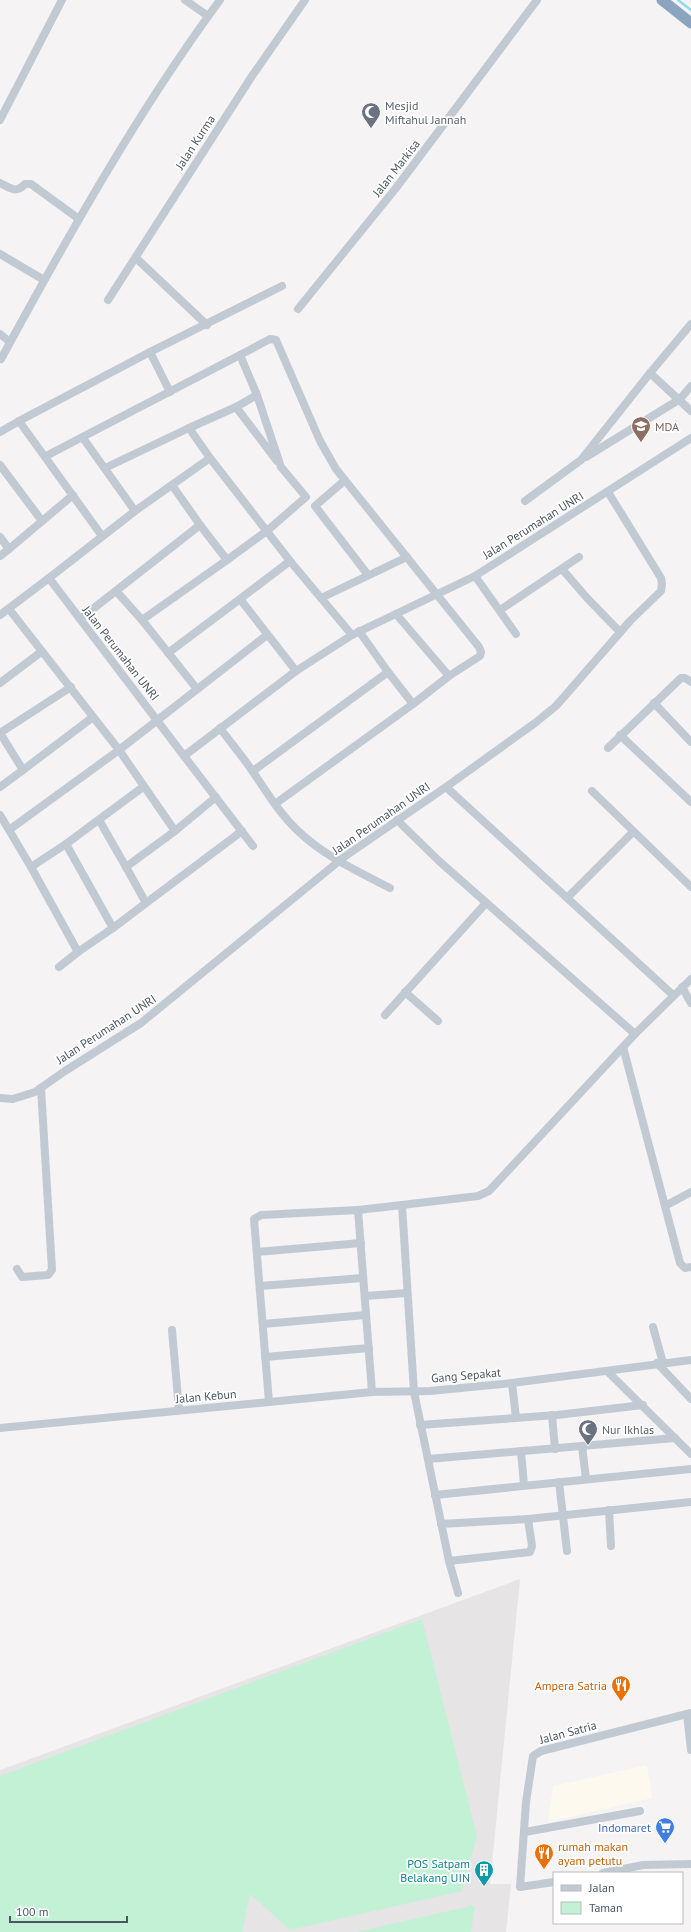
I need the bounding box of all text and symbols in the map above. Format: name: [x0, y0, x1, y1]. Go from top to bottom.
place label: Mesjid Miftahul Jannah: [385, 98, 466, 127]
mosque icon: Mesjid Miftahul Jannah: [360, 101, 382, 129]
street label: Jalan Kurma: [171, 112, 218, 173]
street label: Jalan Markisa: [368, 136, 423, 200]
school or university icon: MDA: [630, 415, 652, 443]
place label: MDA: [655, 419, 679, 434]
street label: Jalan Perumahan UNRI: [479, 488, 586, 563]
street label: Jalan Perumahan UNRI: [79, 602, 163, 703]
street label: Jalan Perumahan UNRI: [328, 779, 433, 858]
street label: Jalan Perumahan UNRI: [52, 991, 159, 1067]
street label: Gang Sepakat: [430, 1364, 502, 1386]
street label: Jalan Kebun: [174, 1386, 237, 1406]
mosque icon: Nur Ikhlas: [577, 1418, 599, 1446]
place label: Nur Ikhlas: [602, 1422, 654, 1437]
restaurant icon: Ampera Satria: [610, 1674, 632, 1702]
place label: Ampera Satria: [535, 1678, 607, 1693]
street label: Jalan Satria: [537, 1717, 598, 1747]
supermarket icon: Indomaret: [654, 1816, 676, 1844]
place label: Indomaret: [598, 1820, 651, 1835]
place label: rumah makan ayam petutu: [558, 1839, 628, 1868]
restaurant icon: rumah makan ayam petutu: [533, 1842, 555, 1870]
place label: POS Satpam Belakang UIN: [400, 1856, 470, 1885]
building icon: POS Satpam Belakang UIN: [473, 1859, 495, 1887]
legend: [553, 1872, 683, 1924]
text: Jalan: [588, 1880, 614, 1895]
scale bar: [10, 1898, 127, 1924]
text: Taman: [589, 1900, 623, 1915]
text: 100 m: [16, 1904, 49, 1919]

